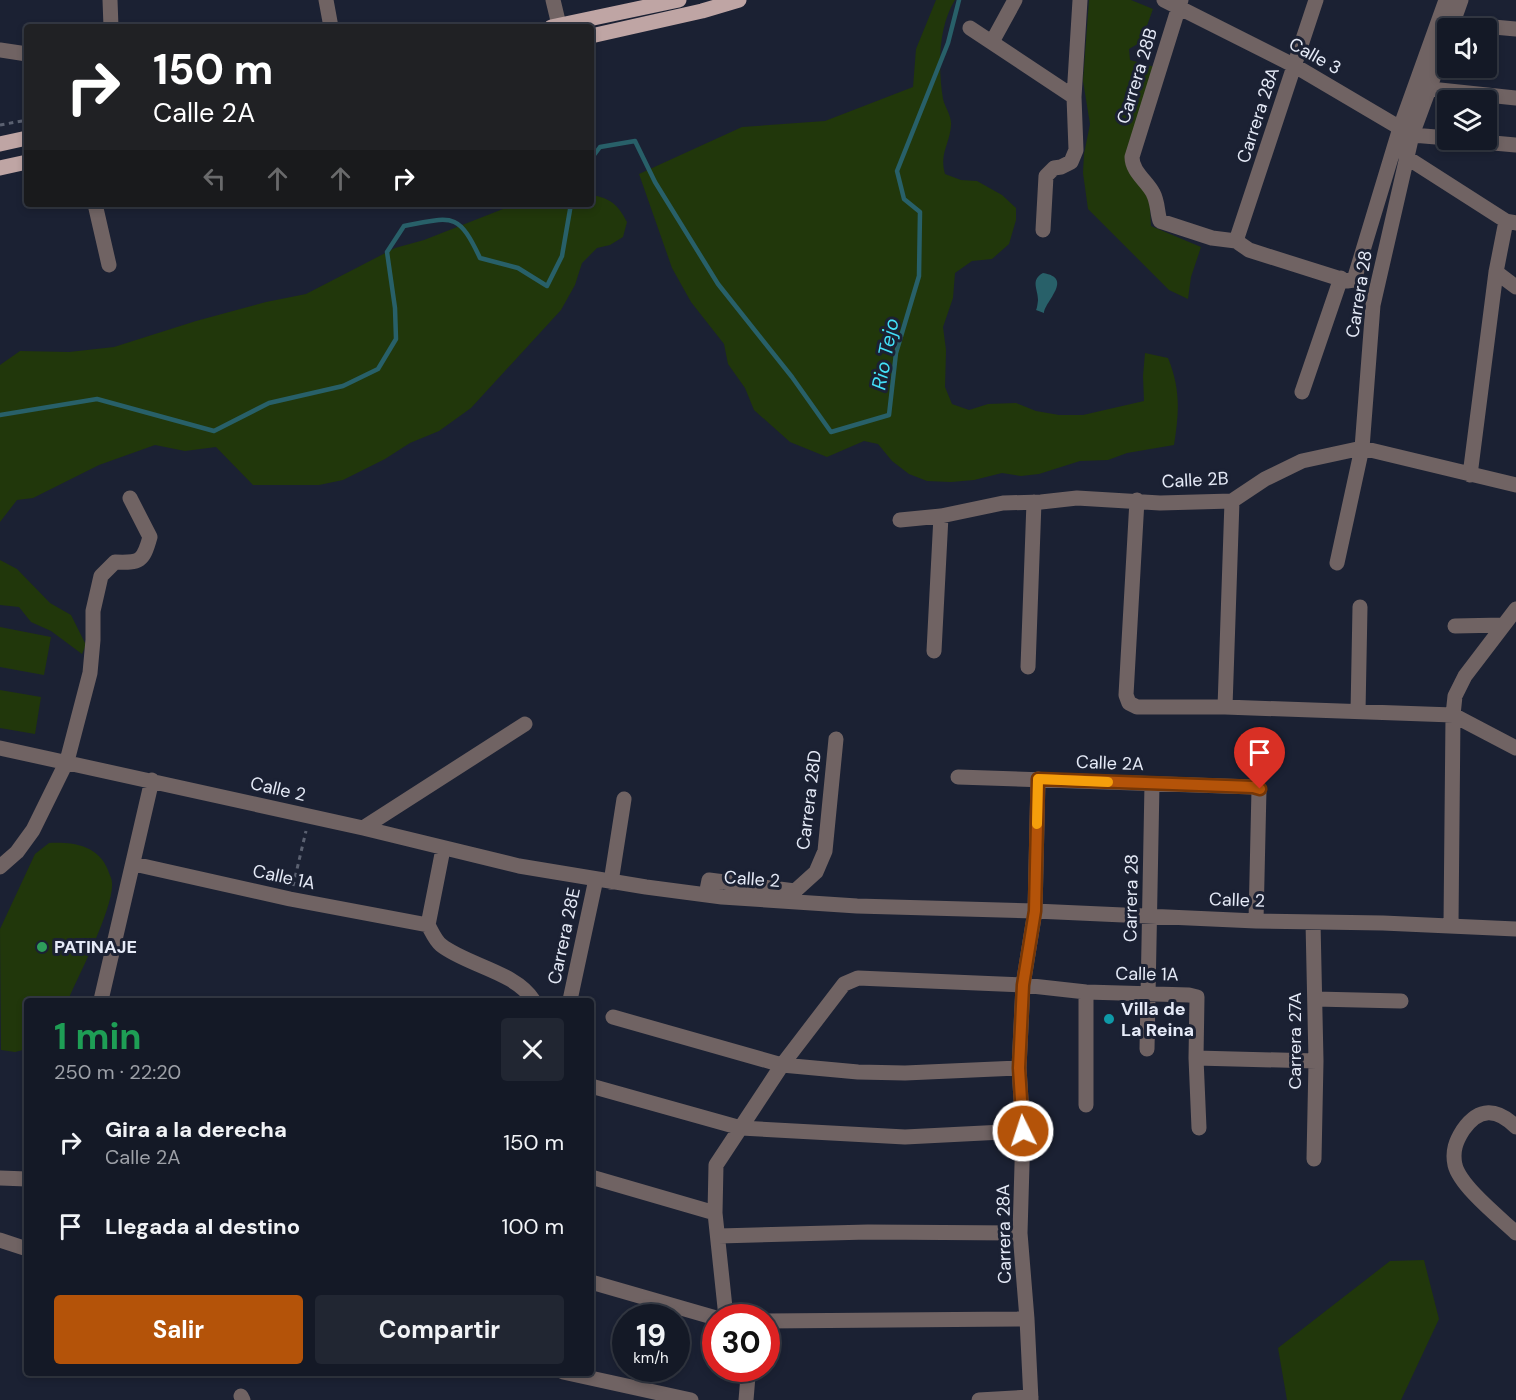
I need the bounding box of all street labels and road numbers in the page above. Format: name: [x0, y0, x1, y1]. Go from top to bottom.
street label: Carrera 28B: [1111, 25, 1163, 127]
street label: Calle 3: [1285, 32, 1345, 80]
street label: Carrera 28A: [1231, 64, 1285, 166]
street label: Carrera 28: [1340, 249, 1378, 339]
street label: Calle 2B: [1161, 466, 1229, 494]
street label: Carrera 28D: [791, 749, 827, 851]
street label: Calle 2A: [1076, 750, 1144, 776]
street label: Calle 2: [248, 771, 308, 807]
street label: Carrera 28: [1118, 854, 1144, 942]
street label: Calle 1A: [251, 859, 317, 895]
street label: Calle 2: [723, 865, 781, 893]
street label: Carrera 28E: [542, 885, 586, 987]
street label: Calle 2: [1209, 887, 1265, 913]
street label: Calle 1A: [1115, 961, 1179, 987]
street label: Carrera 27A: [1283, 992, 1307, 1090]
street label: Carrera 28A: [991, 1184, 1017, 1284]

